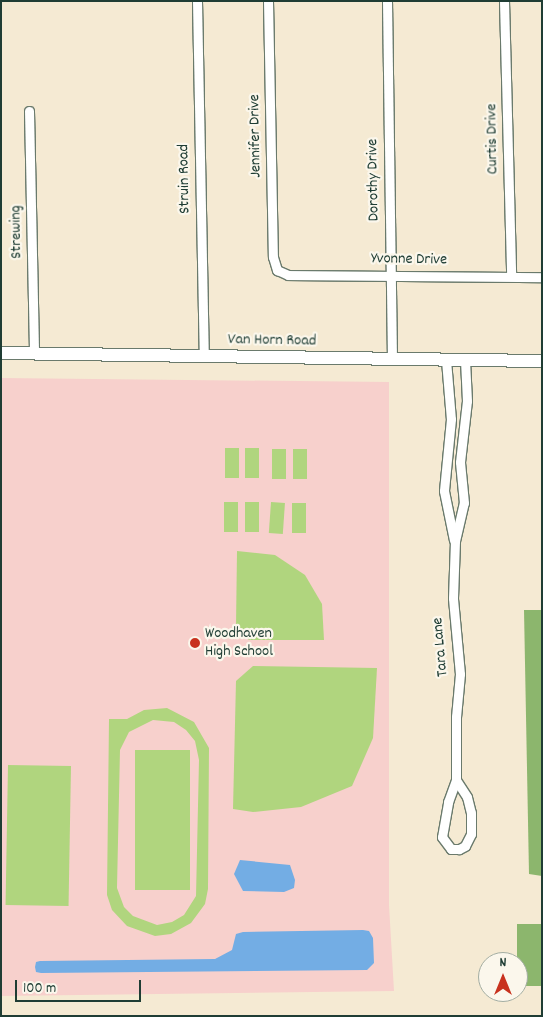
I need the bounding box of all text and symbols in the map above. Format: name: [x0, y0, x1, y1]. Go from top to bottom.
street label: Jennifer Drive: [246, 94, 266, 178]
street label: Curtis Drive: [483, 103, 503, 175]
street label: Dorothy Drive: [364, 139, 384, 221]
street label: Struin Road: [175, 144, 195, 214]
street label: Strewing: [7, 205, 27, 259]
street label: Yvonne Drive: [371, 250, 447, 270]
street label: Van Horn Road: [228, 331, 316, 351]
street label: Tara Lane: [429, 617, 453, 677]
place label: Woodhaven High School: [205, 624, 273, 662]
marker: Woodhaven High School: [189, 637, 201, 649]
north arrow: [478, 952, 528, 1002]
text: N: [500, 953, 506, 973]
scale bar: [18, 970, 144, 1002]
text: 100 m: [23, 978, 56, 1000]

